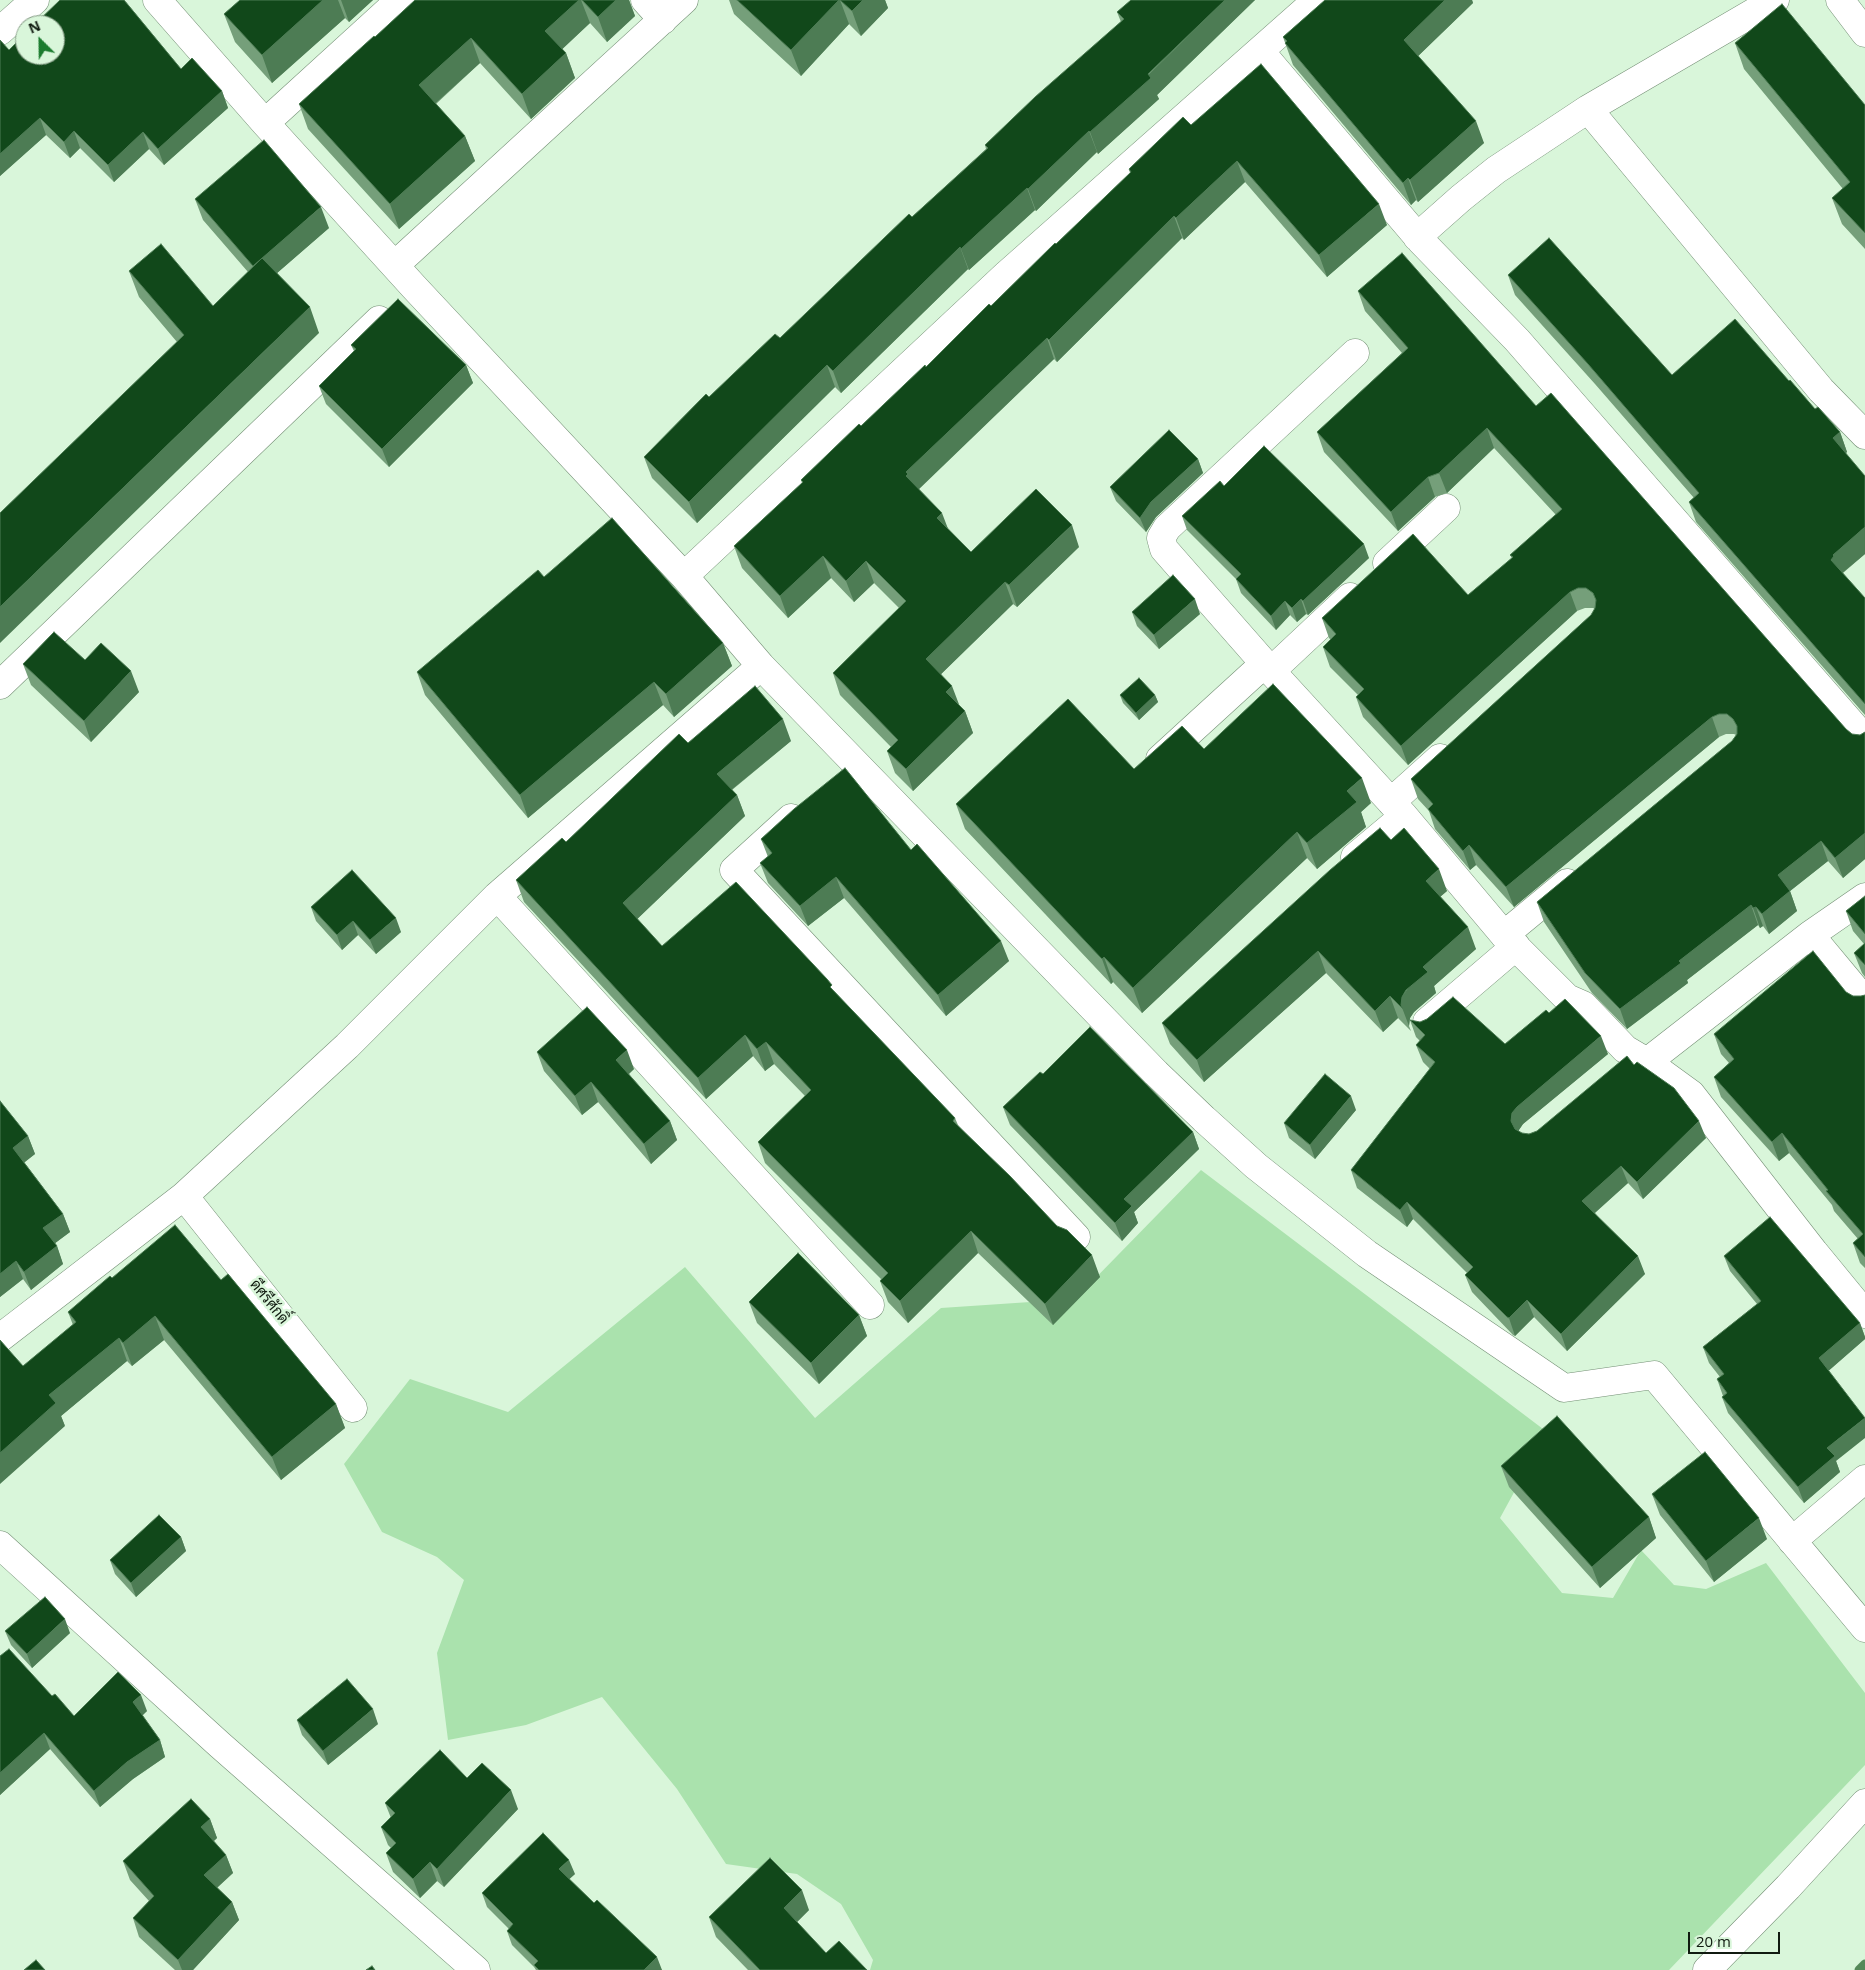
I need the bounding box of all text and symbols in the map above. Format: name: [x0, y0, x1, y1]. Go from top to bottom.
north arrow: [15, 15, 65, 65]
text: N: [25, 16, 43, 38]
street label: ดีศรีศักดิ์: [246, 1276, 292, 1328]
scale bar: [1690, 1922, 1782, 1954]
text: 20 m: [1696, 1931, 1731, 1951]

